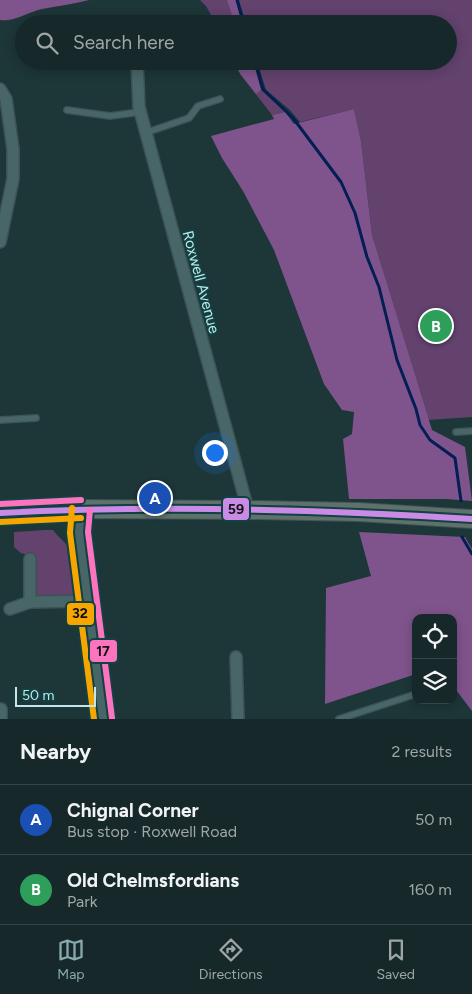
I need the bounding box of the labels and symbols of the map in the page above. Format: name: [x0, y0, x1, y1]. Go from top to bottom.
street label: Roxwell Avenue: [179, 228, 223, 336]
pin: B: [420, 307, 452, 345]
your location: [202, 440, 228, 466]
pin: A: [139, 479, 171, 517]
line badge: 59: [222, 497, 250, 521]
text: 59: [228, 501, 244, 518]
line badge: 32: [66, 602, 95, 626]
text: 32: [72, 605, 88, 622]
line badge: 17: [89, 639, 118, 663]
text: 17: [96, 643, 110, 660]
scale bar: [15, 684, 96, 707]

